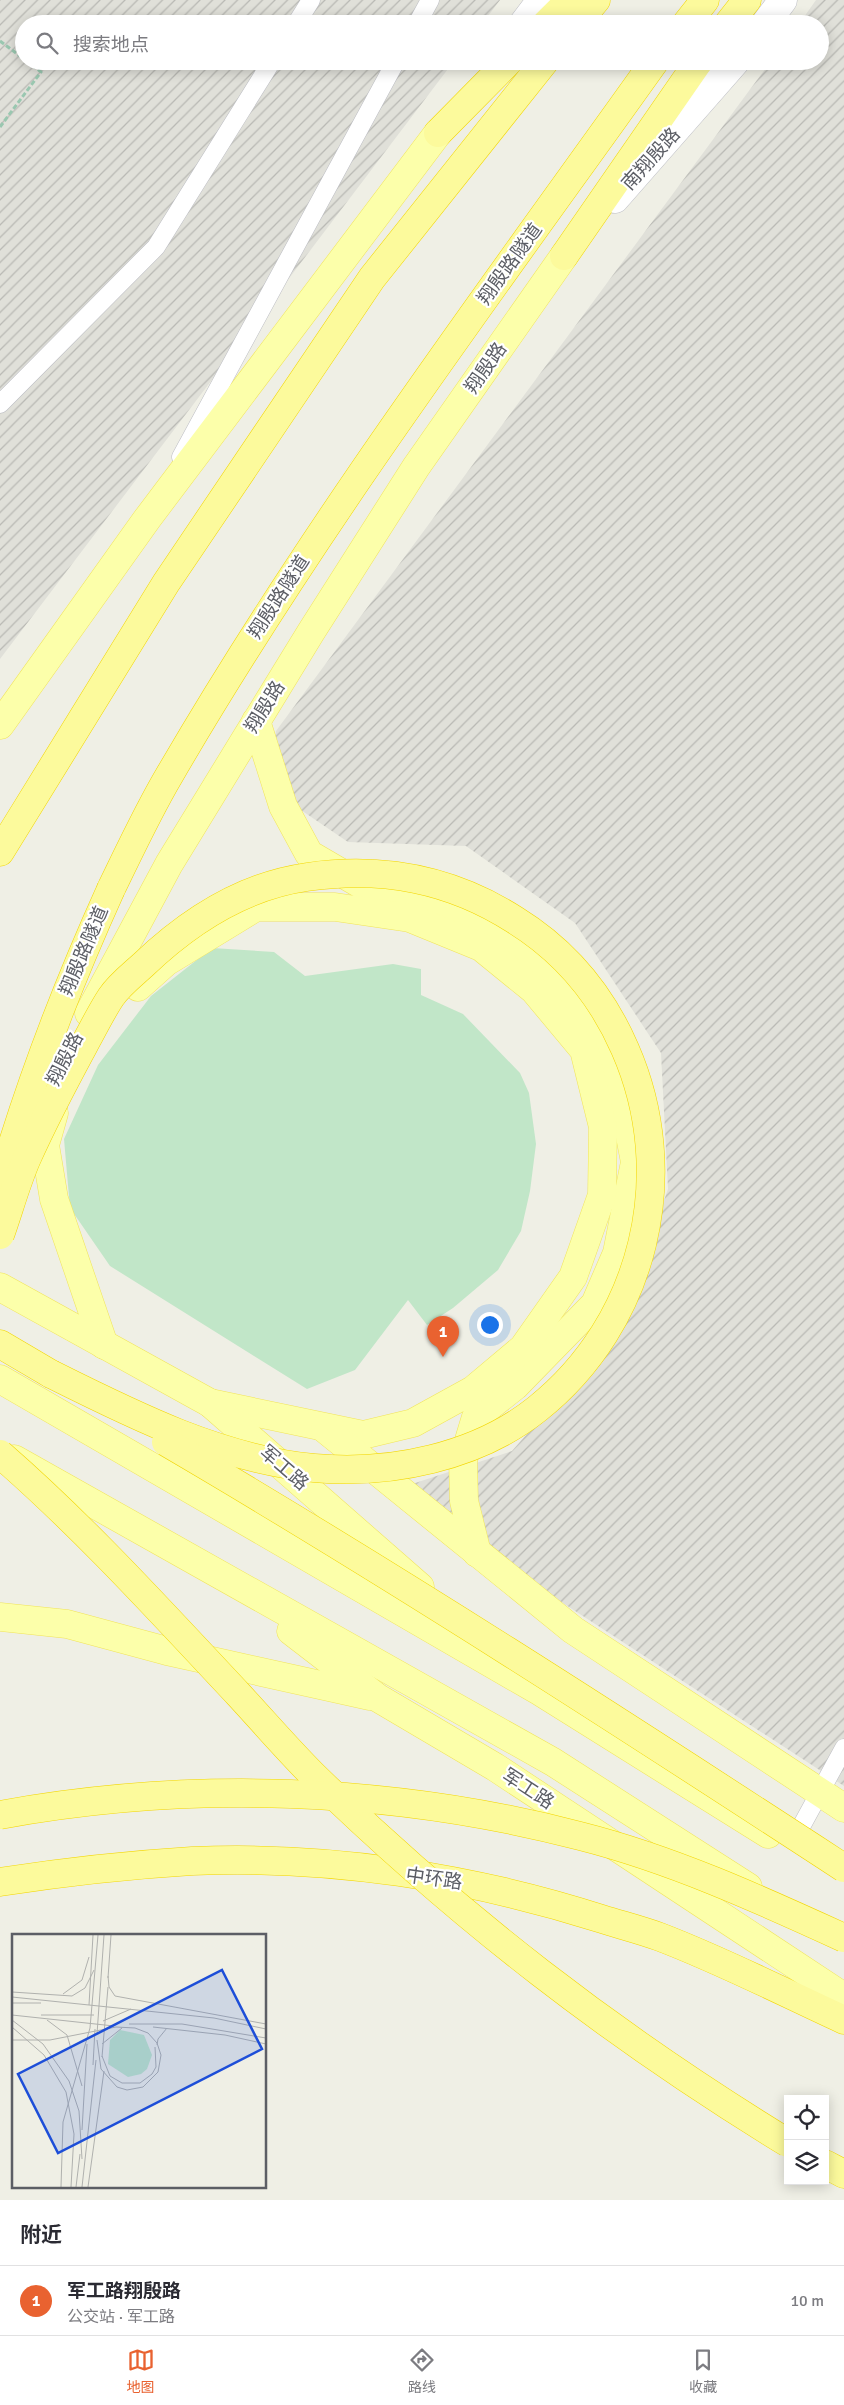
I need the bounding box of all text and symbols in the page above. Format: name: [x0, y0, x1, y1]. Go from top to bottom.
search box: [15, 15, 829, 70]
icon: search: [33, 29, 61, 57]
text: 搜索地点: [73, 33, 149, 57]
street label: 南翔殷路: [617, 123, 685, 195]
street label: 翔殷路隧道: [472, 219, 548, 309]
street label: 翔殷路: [460, 338, 512, 398]
street label: 翔殷路隧道: [243, 551, 315, 643]
street label: 翔殷路: [240, 676, 290, 738]
street label: 翔殷路隧道: [54, 903, 114, 999]
street label: 翔殷路: [41, 1028, 89, 1090]
your location: [477, 1312, 503, 1338]
pin: 1: [427, 1316, 459, 1357]
street label: 军工路: [255, 1440, 313, 1496]
street label: 军工路: [498, 1763, 558, 1815]
street label: 中环路: [404, 1863, 464, 1895]
inset map: [12, 1934, 266, 2188]
map controls: [784, 2095, 829, 2185]
button: locate: [784, 2095, 829, 2140]
button: layers: [784, 2140, 829, 2185]
text: 附近: [20, 2222, 62, 2248]
text: 军工路翔殷路: [67, 2279, 181, 2303]
text: 1: [32, 2291, 40, 2311]
text: 10 m: [790, 2291, 824, 2311]
text: 公交站 · 军工路: [67, 2307, 175, 2327]
tab: 地图: [127, 2346, 155, 2396]
tab: 路线: [408, 2346, 436, 2396]
tab: 收藏: [689, 2346, 717, 2396]

